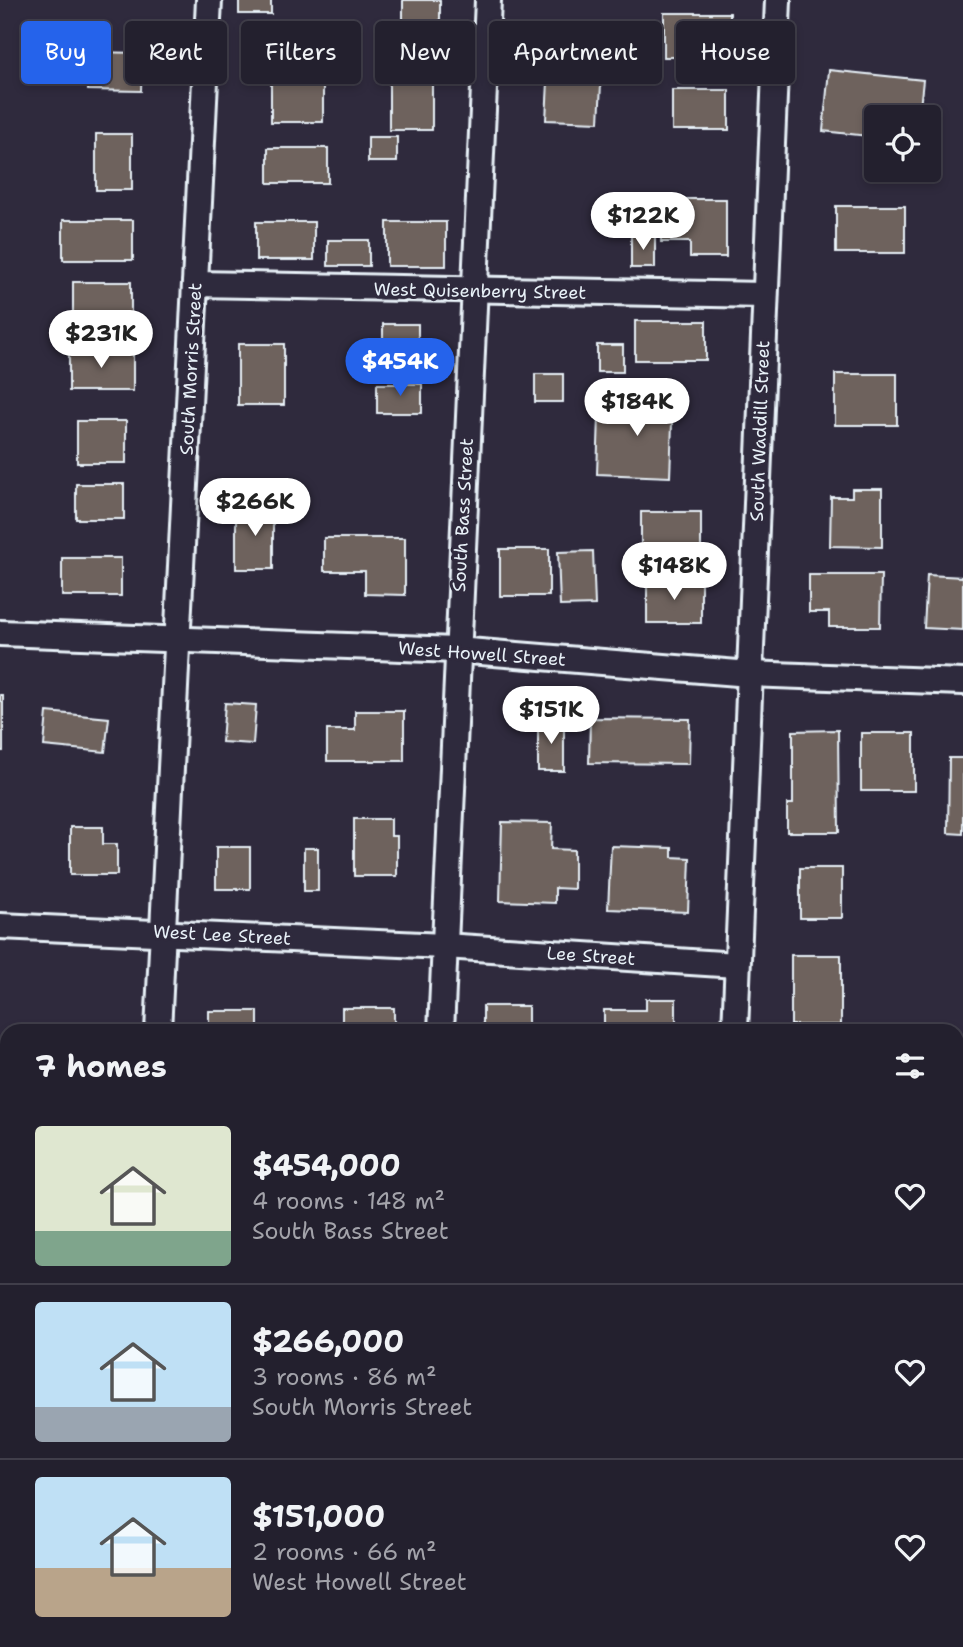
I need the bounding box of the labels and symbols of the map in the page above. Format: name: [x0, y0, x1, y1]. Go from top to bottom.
pin: $122K: [594, 192, 692, 252]
street label: West Quisenberry Street: [373, 277, 587, 305]
street label: South Morris Street: [175, 282, 208, 456]
pin: $231K: [52, 310, 150, 370]
pin: $454K: [351, 338, 449, 398]
street label: South Waddill Street: [745, 340, 775, 522]
pin: $184K: [588, 378, 686, 438]
street label: South Bass Street: [447, 437, 479, 593]
pin: $266K: [206, 478, 304, 538]
pin: $148K: [625, 542, 723, 602]
street label: West Howell Street: [397, 636, 567, 672]
pin: $151K: [502, 686, 600, 746]
street label: West Lee Street: [153, 919, 292, 951]
street label: Lee Street: [546, 941, 636, 971]

